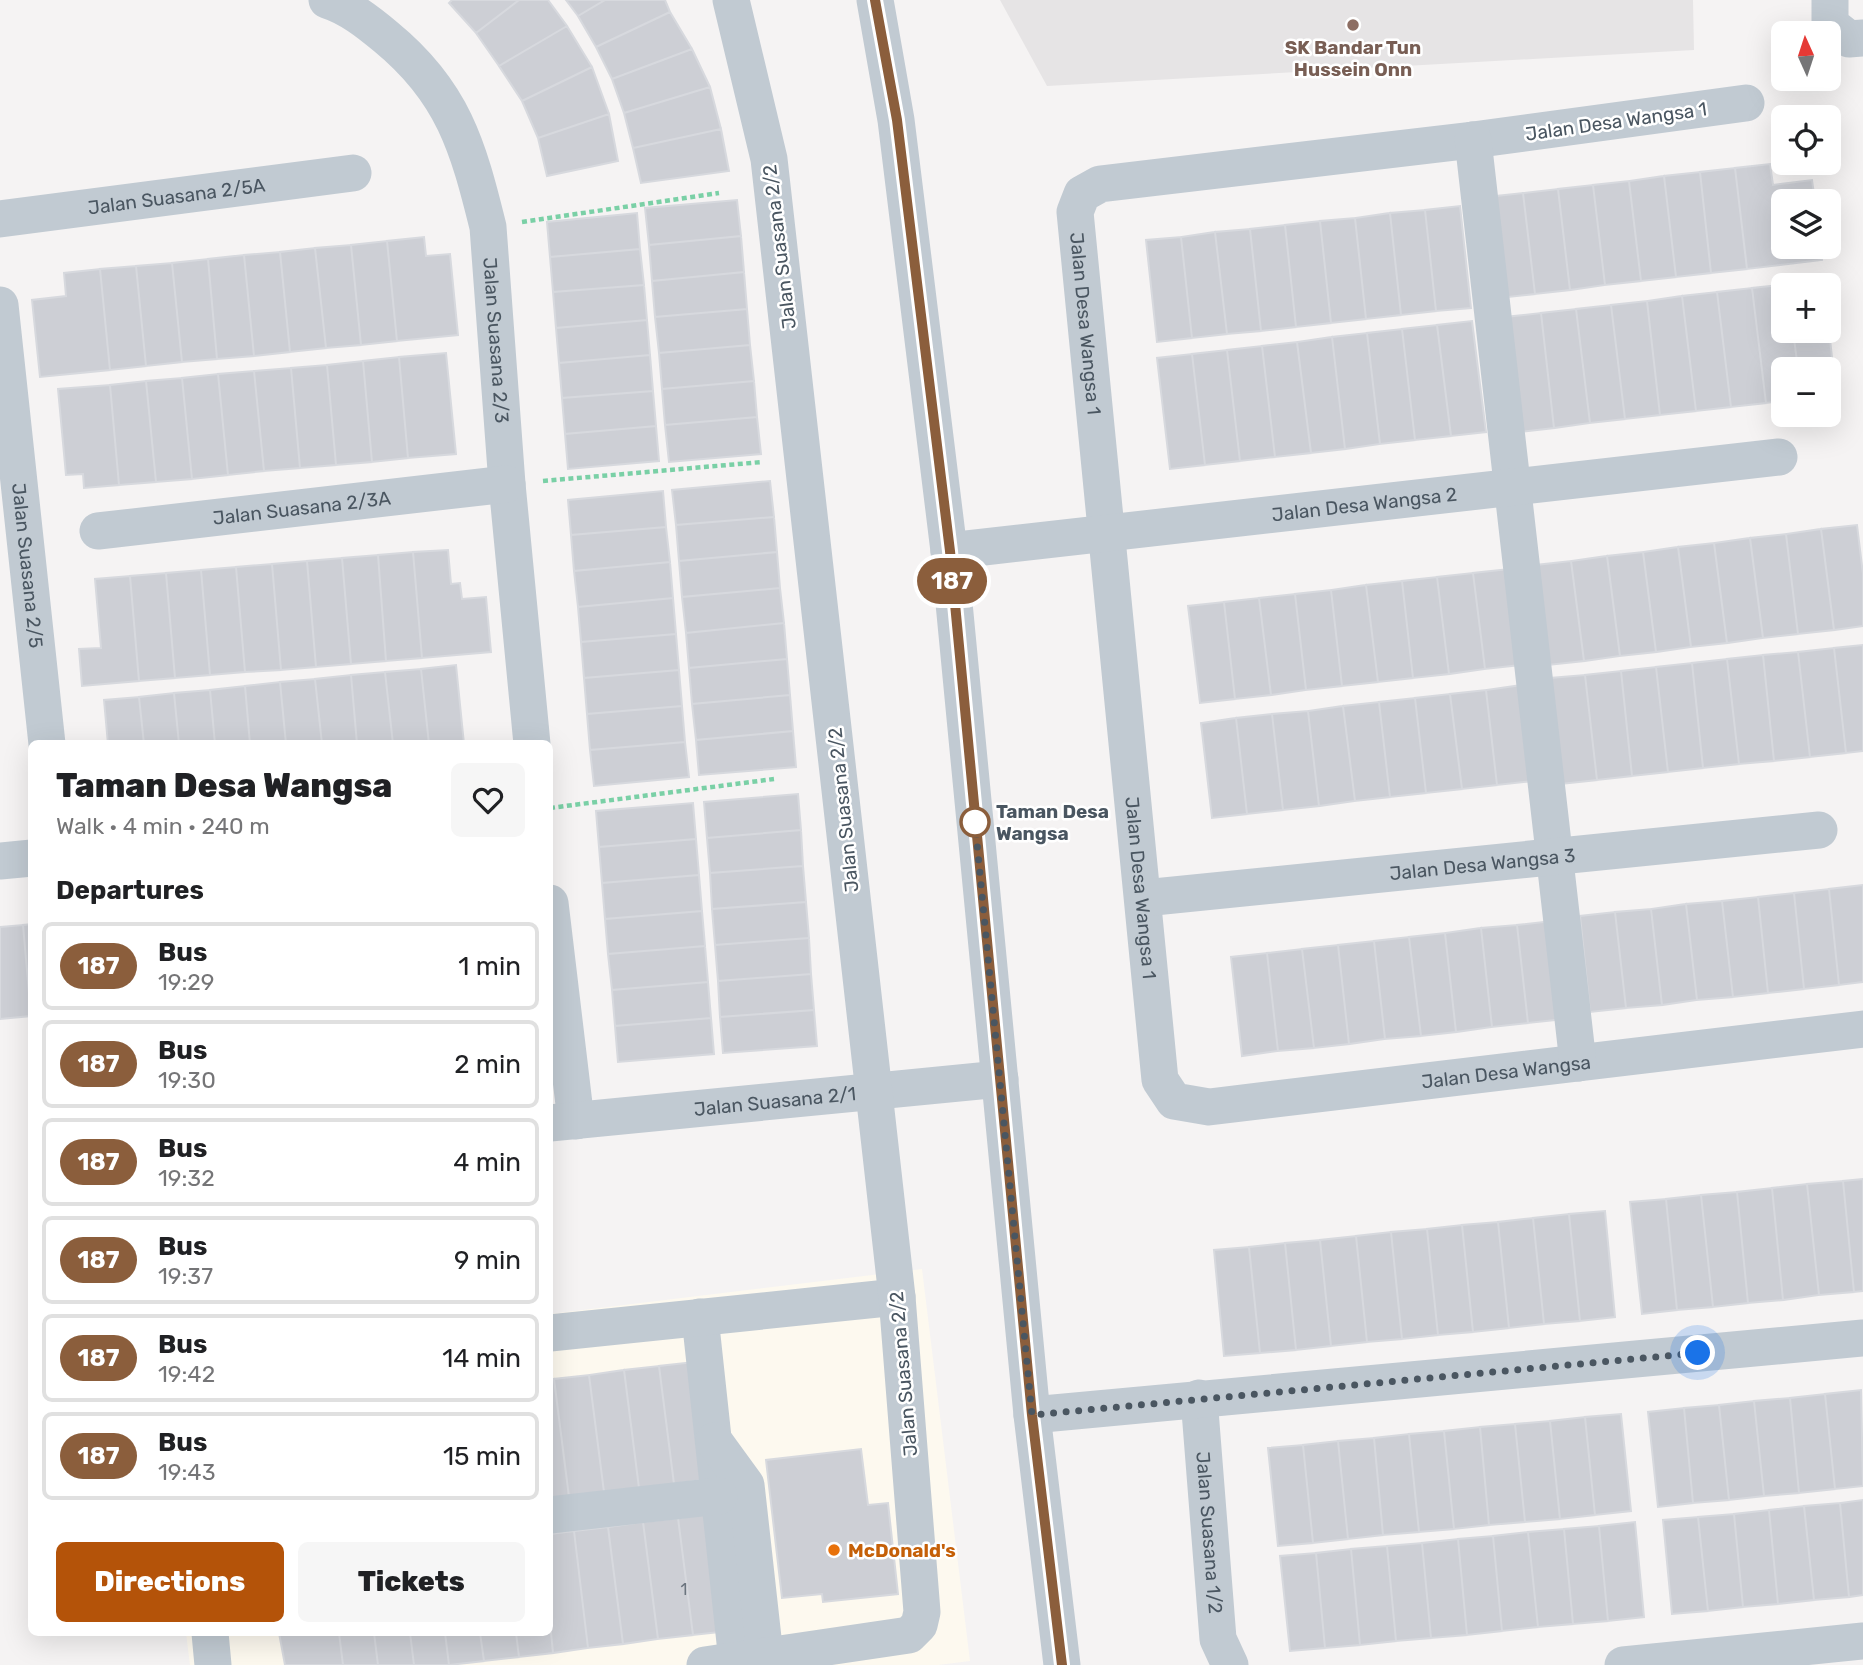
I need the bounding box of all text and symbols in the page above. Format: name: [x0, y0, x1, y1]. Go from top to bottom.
marker: SK Bandar Tun Hussein Onn: [1345, 17, 1361, 33]
north arrow: [1771, 21, 1841, 91]
map controls: [1771, 21, 1841, 427]
place label: SK Bandar Tun Hussein Onn: [1285, 36, 1421, 81]
street label: Jalan Desa Wangsa 1: [1524, 97, 1708, 146]
button: locate: [1771, 105, 1841, 175]
street label: Jalan Suasana 2/2: [758, 163, 801, 330]
street label: Jalan Suasana 2/5A: [86, 174, 267, 219]
button: layers: [1771, 189, 1841, 259]
street label: Jalan Desa Wangsa 1: [1065, 231, 1106, 416]
street label: Jalan Suasana 2/3: [478, 256, 513, 424]
button: +: [1771, 273, 1841, 343]
button: −: [1771, 357, 1841, 427]
street label: Jalan Suasana 2/5: [7, 482, 48, 649]
street label: Jalan Desa Wangsa 2: [1271, 483, 1458, 526]
street label: Jalan Suasana 2/3A: [212, 486, 392, 530]
line badge: 187: [912, 558, 992, 604]
text: 187: [931, 567, 973, 595]
street label: Jalan Suasana 2/2: [823, 726, 864, 893]
button: heart: [451, 763, 525, 837]
text: Taman Desa Wangsa: [56, 766, 392, 805]
street label: Jalan Desa Wangsa 1: [1120, 796, 1161, 980]
place label: Taman Desa Wangsa: [996, 800, 1109, 845]
marker: Taman Desa Wangsa: [960, 807, 990, 837]
text: Walk · 4 min · 240 m: [56, 812, 270, 840]
street label: Jalan Desa Wangsa 3: [1388, 844, 1576, 885]
text: Departures: [56, 875, 204, 906]
text: Bus: [158, 937, 207, 968]
text: 1 min: [458, 951, 521, 982]
text: 187: [78, 952, 119, 980]
text: 19:29: [158, 968, 215, 996]
text: Bus: [158, 1035, 207, 1066]
text: 2 min: [454, 1049, 521, 1080]
text: 187: [78, 1050, 119, 1078]
street label: Jalan Desa Wangsa: [1420, 1051, 1592, 1094]
text: 19:30: [158, 1066, 216, 1094]
street label: Jalan Suasana 2/1: [693, 1082, 857, 1121]
text: Bus: [158, 1133, 207, 1164]
text: 4 min: [453, 1147, 521, 1178]
text: 187: [78, 1148, 119, 1176]
text: 19:32: [158, 1164, 215, 1192]
text: Bus: [158, 1231, 207, 1262]
text: 9 min: [454, 1245, 521, 1276]
text: 187: [78, 1246, 119, 1274]
text: 19:37: [158, 1262, 213, 1290]
street label: Jalan Suasana 2/2: [885, 1291, 922, 1457]
text: Bus: [158, 1329, 207, 1360]
your location: [1680, 1335, 1715, 1370]
text: 14 min: [442, 1343, 521, 1374]
text: 187: [78, 1344, 119, 1372]
text: 19:42: [158, 1360, 215, 1388]
text: Bus: [158, 1427, 207, 1458]
text: 15 min: [443, 1441, 521, 1472]
text: 187: [78, 1442, 119, 1470]
street label: Jalan Suasana 1/2: [1191, 1451, 1227, 1615]
text: 19:43: [158, 1458, 215, 1486]
place label: McDonald's: [848, 1539, 956, 1562]
button: Directions: [56, 1542, 284, 1622]
button: Tickets: [298, 1542, 525, 1622]
marker: McDonald's: [826, 1542, 842, 1558]
house number: 1: [681, 1580, 687, 1599]

